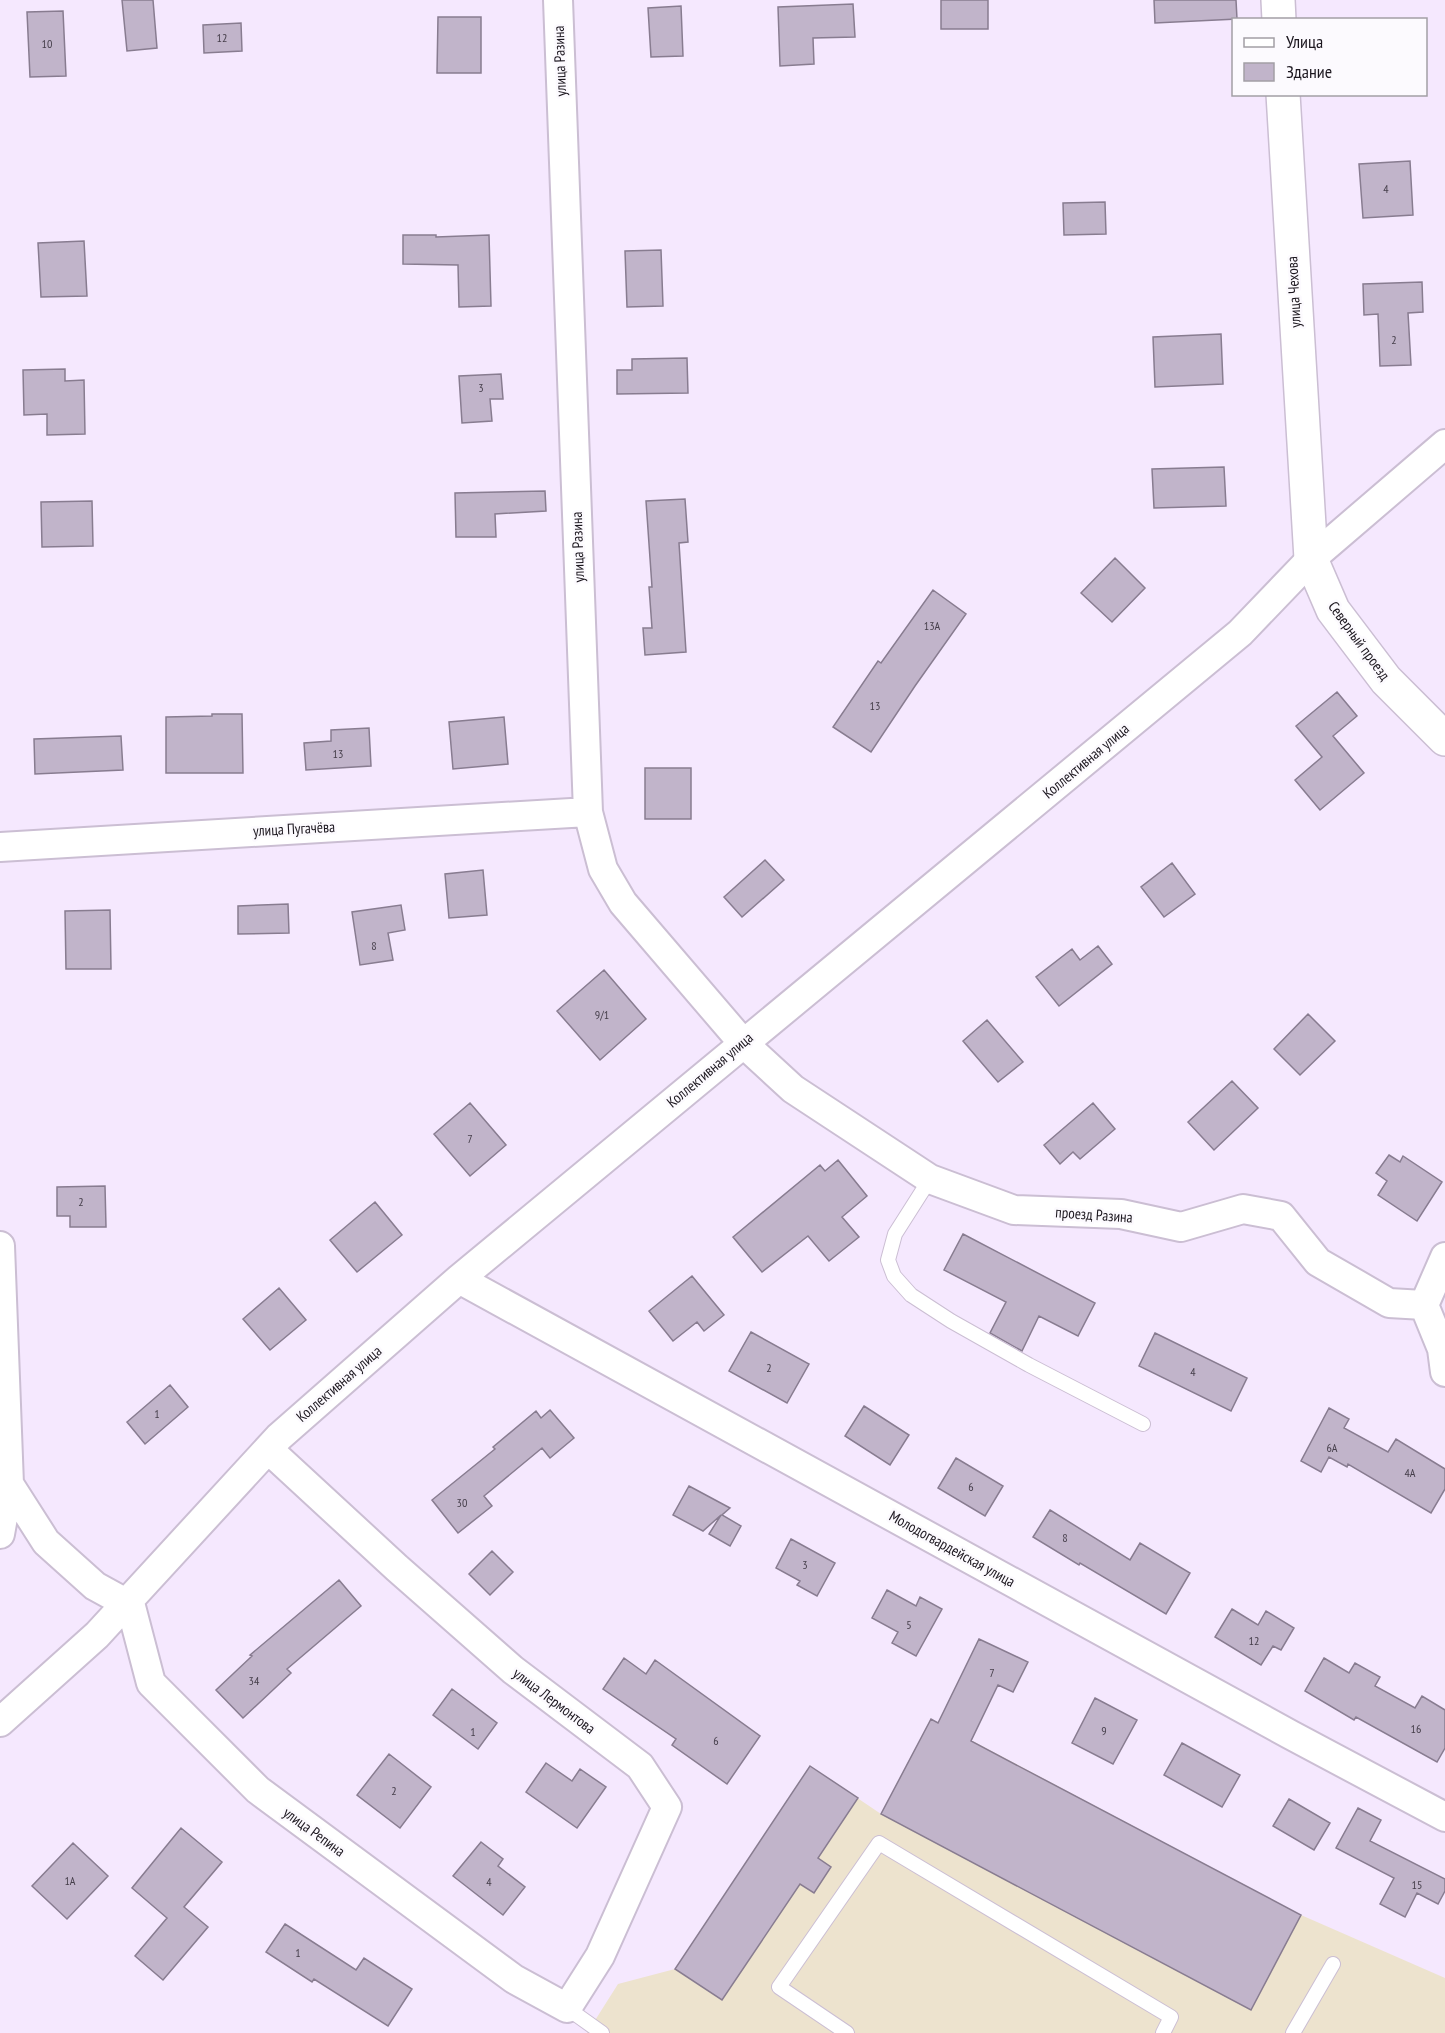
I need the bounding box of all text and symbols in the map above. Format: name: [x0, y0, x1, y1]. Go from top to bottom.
legend: [1232, 18, 1427, 96]
street label: улица Разина: [549, 25, 570, 97]
house number: 12: [217, 30, 227, 45]
text: Улица: [1286, 30, 1323, 53]
house number: 10: [42, 36, 52, 51]
text: Здание: [1286, 60, 1332, 83]
house number: 4: [1383, 181, 1389, 196]
street label: улица Чехова: [1282, 256, 1305, 328]
house number: 2: [1391, 332, 1397, 347]
house number: 3: [478, 380, 484, 395]
street label: улица Разина: [567, 511, 588, 583]
street label: Северный проезд: [1324, 597, 1395, 684]
house number: 13А: [924, 618, 941, 633]
house number: 13: [870, 698, 880, 713]
street label: Коллективная улица: [1039, 719, 1133, 802]
house number: 13: [333, 746, 343, 761]
street label: улица Пугачёва: [252, 817, 335, 840]
house number: 8: [371, 938, 377, 953]
house number: 9/1: [595, 1007, 609, 1022]
street label: Коллективная улица: [663, 1028, 757, 1111]
house number: 7: [467, 1131, 473, 1146]
house number: 2: [78, 1194, 84, 1209]
street label: проезд Разина: [1055, 1202, 1133, 1227]
street label: Коллективная улица: [292, 1341, 385, 1426]
house number: 2: [766, 1360, 772, 1375]
house number: 4: [1190, 1364, 1196, 1379]
house number: 1: [154, 1406, 160, 1421]
house number: 6А: [1326, 1440, 1338, 1455]
house number: 4А: [1404, 1465, 1416, 1480]
house number: 6: [968, 1479, 974, 1494]
house number: 30: [457, 1495, 467, 1510]
street label: Молодогвардейская улица: [886, 1506, 1018, 1591]
house number: 8: [1062, 1530, 1068, 1545]
house number: 3: [802, 1557, 808, 1572]
house number: 5: [906, 1617, 912, 1632]
house number: 12: [1249, 1633, 1259, 1648]
street label: улица Лермонтова: [509, 1663, 599, 1738]
house number: 7: [989, 1665, 995, 1680]
house number: 34: [249, 1673, 260, 1688]
house number: 16: [1411, 1721, 1421, 1736]
house number: 9: [1101, 1723, 1107, 1738]
house number: 1: [470, 1724, 476, 1739]
house number: 6: [713, 1733, 719, 1748]
house number: 2: [391, 1783, 397, 1798]
street label: улица Репина: [280, 1803, 349, 1860]
house number: 1А: [64, 1873, 76, 1888]
house number: 4: [486, 1874, 492, 1889]
house number: 15: [1412, 1877, 1422, 1892]
house number: 1: [295, 1945, 301, 1960]

